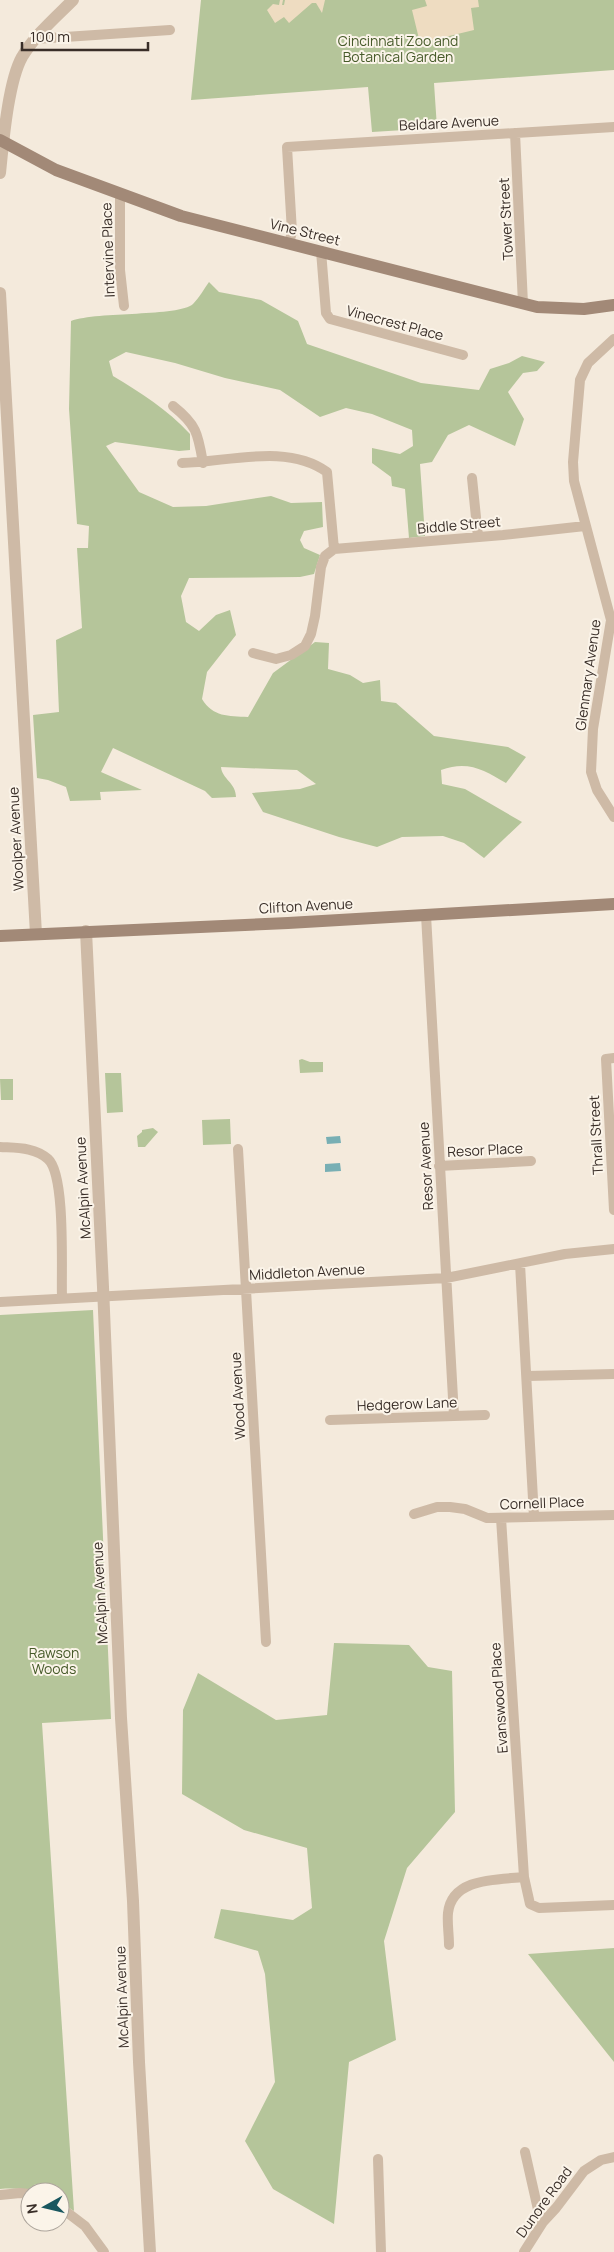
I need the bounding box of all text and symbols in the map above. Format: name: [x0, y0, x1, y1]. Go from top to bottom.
scale bar: [22, 20, 149, 52]
text: 100 m: [30, 26, 70, 47]
park label: Cincinnati Zoo and Botanical Garden: [338, 31, 458, 66]
street label: Beldare Avenue: [399, 110, 499, 135]
street label: Tower Street: [494, 177, 517, 261]
street label: Intervine Place: [96, 202, 119, 298]
street label: Vine Street: [268, 214, 343, 250]
street label: Vinecrest Place: [345, 300, 446, 345]
street label: Biddle Street: [416, 511, 502, 538]
street label: Glenmary Avenue: [570, 618, 605, 732]
street label: Woolper Avenue: [3, 786, 28, 892]
street label: Clifton Avenue: [258, 894, 353, 917]
street label: Thrall Street: [584, 1094, 607, 1175]
street label: Resor Avenue: [414, 1121, 437, 1211]
street label: McAlpin Avenue: [70, 1136, 95, 1240]
street label: Resor Place: [447, 1138, 523, 1161]
street label: Middleton Avenue: [249, 1259, 365, 1284]
street label: Wood Avenue: [226, 1352, 249, 1440]
street label: Hedgerow Lane: [356, 1392, 457, 1415]
street label: Cornell Place: [499, 1492, 584, 1513]
street label: McAlpin Avenue: [87, 1541, 112, 1645]
street label: Evanswood Place: [485, 1642, 512, 1754]
park label: Rawson Woods: [29, 1643, 79, 1678]
street label: McAlpin Avenue: [110, 1946, 133, 2048]
street label: Dunore Road: [511, 2162, 576, 2241]
north arrow: [20, 2182, 70, 2232]
text: N: [22, 2203, 42, 2215]

